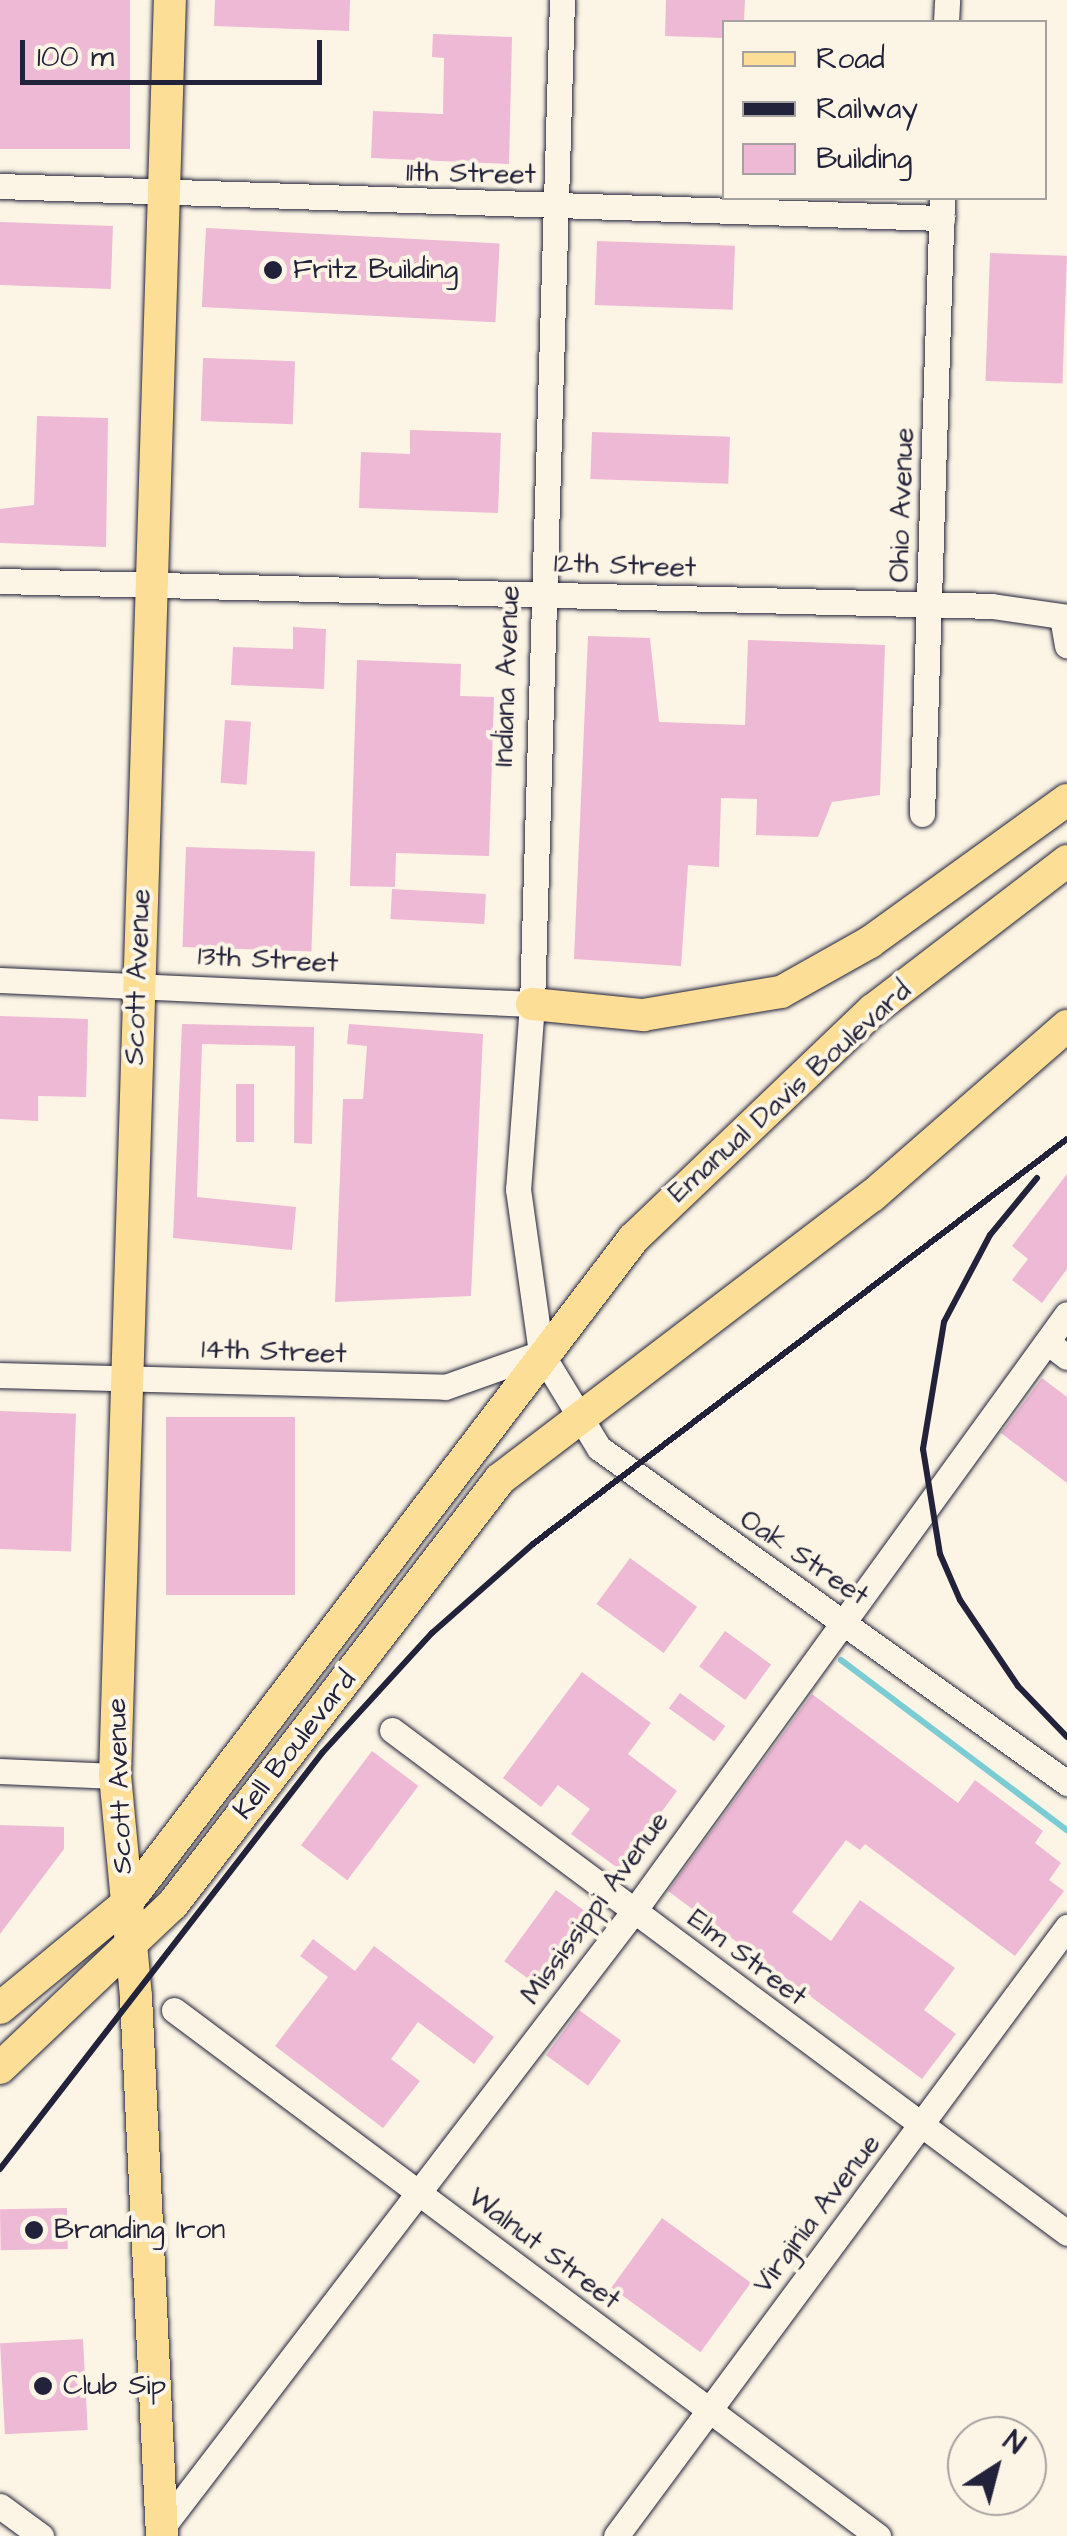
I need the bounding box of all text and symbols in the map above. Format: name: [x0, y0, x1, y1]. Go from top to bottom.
scale bar: [25, 20, 328, 82]
legend: [722, 20, 1047, 200]
text: 100 m: [37, 36, 114, 78]
text: Road: [816, 38, 885, 80]
text: Railway: [816, 88, 918, 130]
text: Building: [816, 138, 912, 180]
street label: 11th Street: [406, 156, 536, 192]
place label: Fritz Building: [293, 253, 458, 287]
marker: Fritz Building: [262, 259, 284, 281]
street label: Ohio Avenue: [883, 427, 921, 583]
street label: 12th Street: [553, 547, 697, 585]
street label: Indiana Avenue: [487, 585, 527, 767]
street label: Scott Avenue: [118, 888, 158, 1066]
street label: 13th Street: [197, 940, 339, 980]
street label: Emanual Davis Boulevard: [662, 974, 918, 1210]
street label: 14th Street: [201, 1333, 347, 1371]
street label: Oak Street: [733, 1503, 875, 1613]
street label: Kell Boulevard: [226, 1664, 364, 1826]
street label: Scott Avenue: [100, 1697, 140, 1875]
street label: Mississippi Avenue: [514, 1805, 676, 2011]
street label: Elm Street: [681, 1902, 813, 2014]
street label: Virginia Avenue: [746, 2128, 888, 2300]
street label: Walnut Street: [461, 2181, 627, 2317]
place label: Branding Iron: [54, 2213, 225, 2247]
marker: Branding Iron: [23, 2219, 45, 2241]
place label: Club Sip: [63, 2369, 166, 2403]
marker: Club Sip: [32, 2375, 54, 2397]
north arrow: [947, 2416, 1047, 2516]
text: N: [995, 2422, 1032, 2464]

